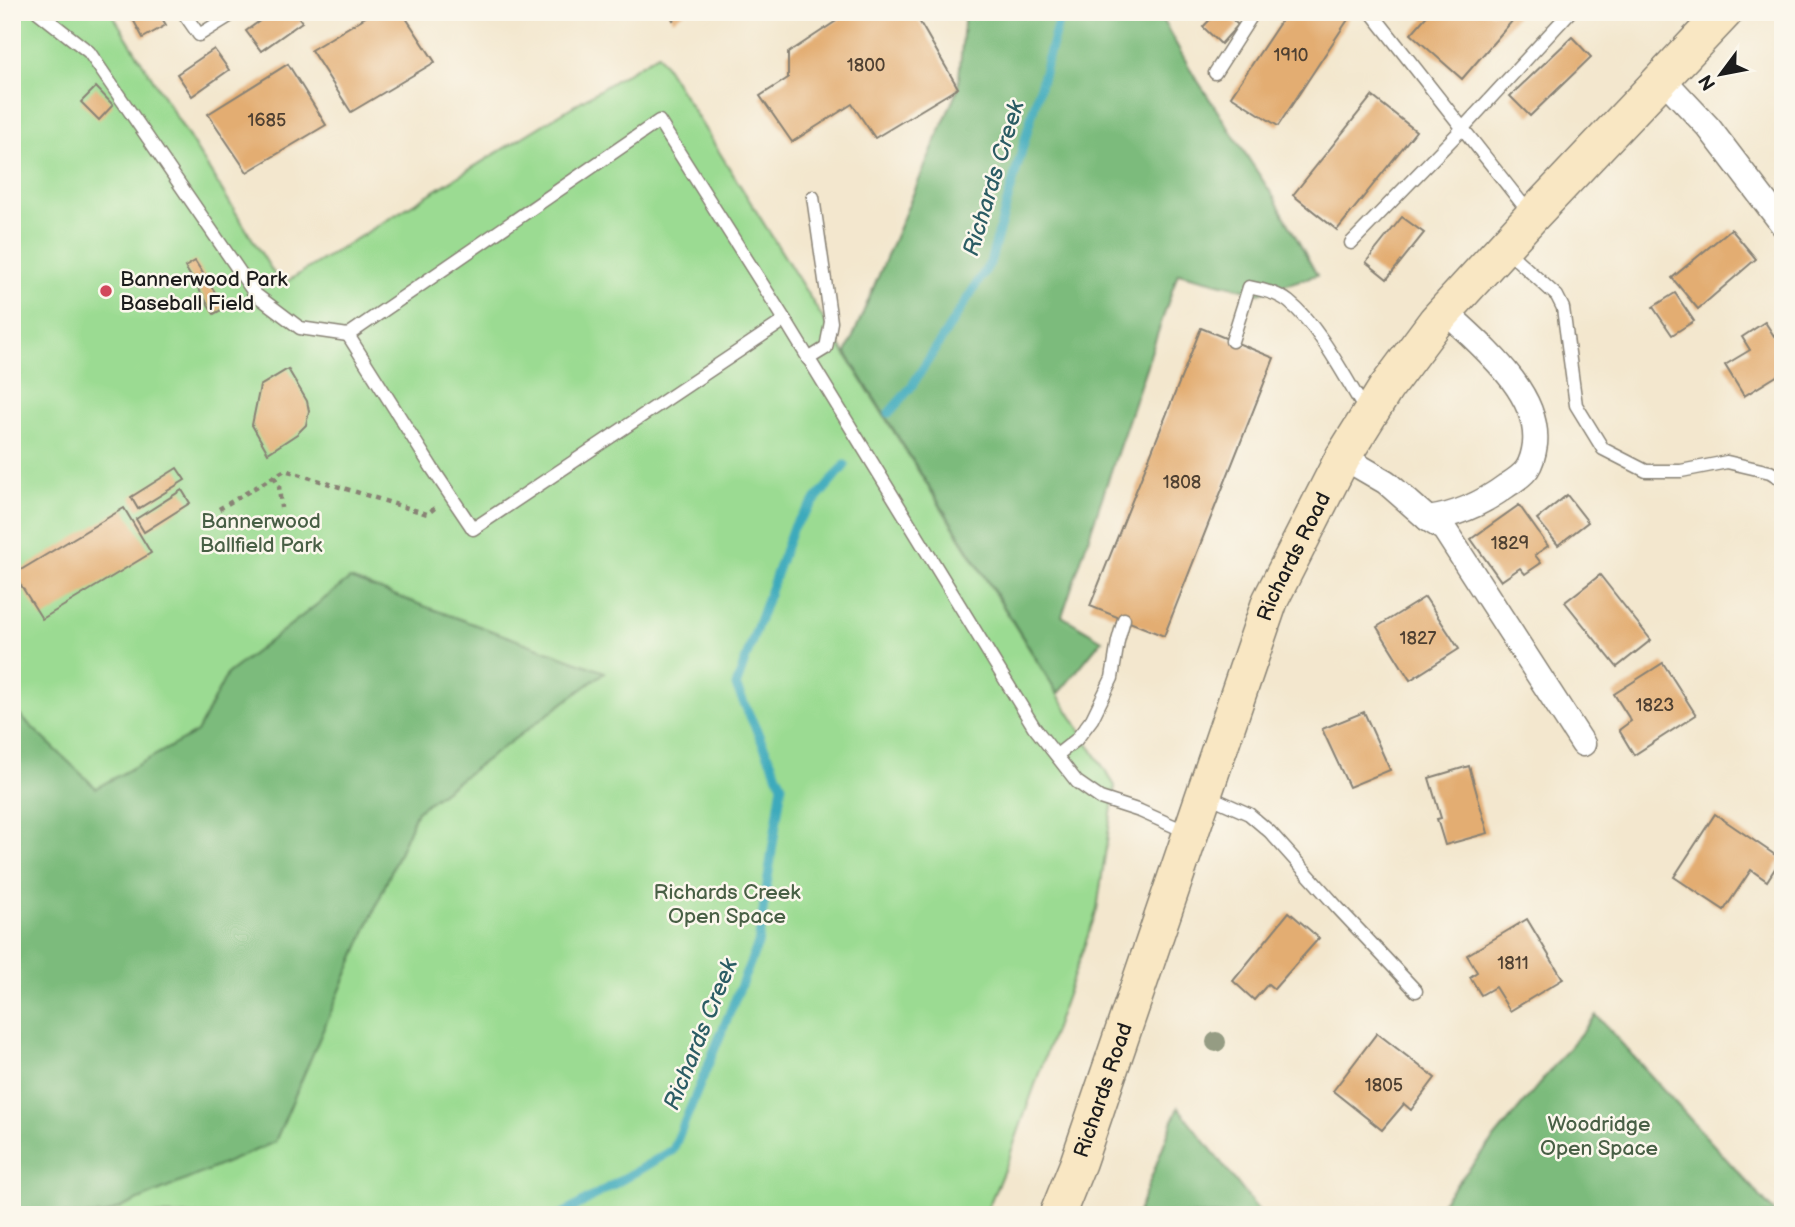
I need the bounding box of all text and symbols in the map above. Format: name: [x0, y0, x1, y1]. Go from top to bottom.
north arrow: [1686, 38, 1756, 108]
house number: 1910: [1274, 45, 1308, 66]
house number: 1800: [847, 55, 885, 76]
text: N: [1694, 70, 1721, 94]
water label: Richards Creek: [957, 97, 1031, 259]
house number: 1685: [248, 110, 286, 131]
place label: Bannerwood Park Baseball Field: [120, 267, 288, 316]
marker: Bannerwood Park Baseball Field: [98, 283, 114, 299]
house number: 1808: [1163, 472, 1201, 493]
street label: Richards Road: [1252, 488, 1336, 624]
park label: Bannerwood Ballfield Park: [200, 509, 323, 558]
house number: 1829: [1491, 533, 1529, 554]
house number: 1827: [1400, 628, 1437, 649]
house number: 1823: [1636, 695, 1674, 716]
park label: Richards Creek Open Space: [653, 880, 801, 929]
house number: 1811: [1497, 953, 1529, 974]
water label: Richards Creek: [658, 954, 744, 1114]
street label: Richards Road: [1069, 1020, 1138, 1161]
house number: 1805: [1365, 1075, 1403, 1096]
park label: Woodridge Open Space: [1540, 1112, 1658, 1161]

